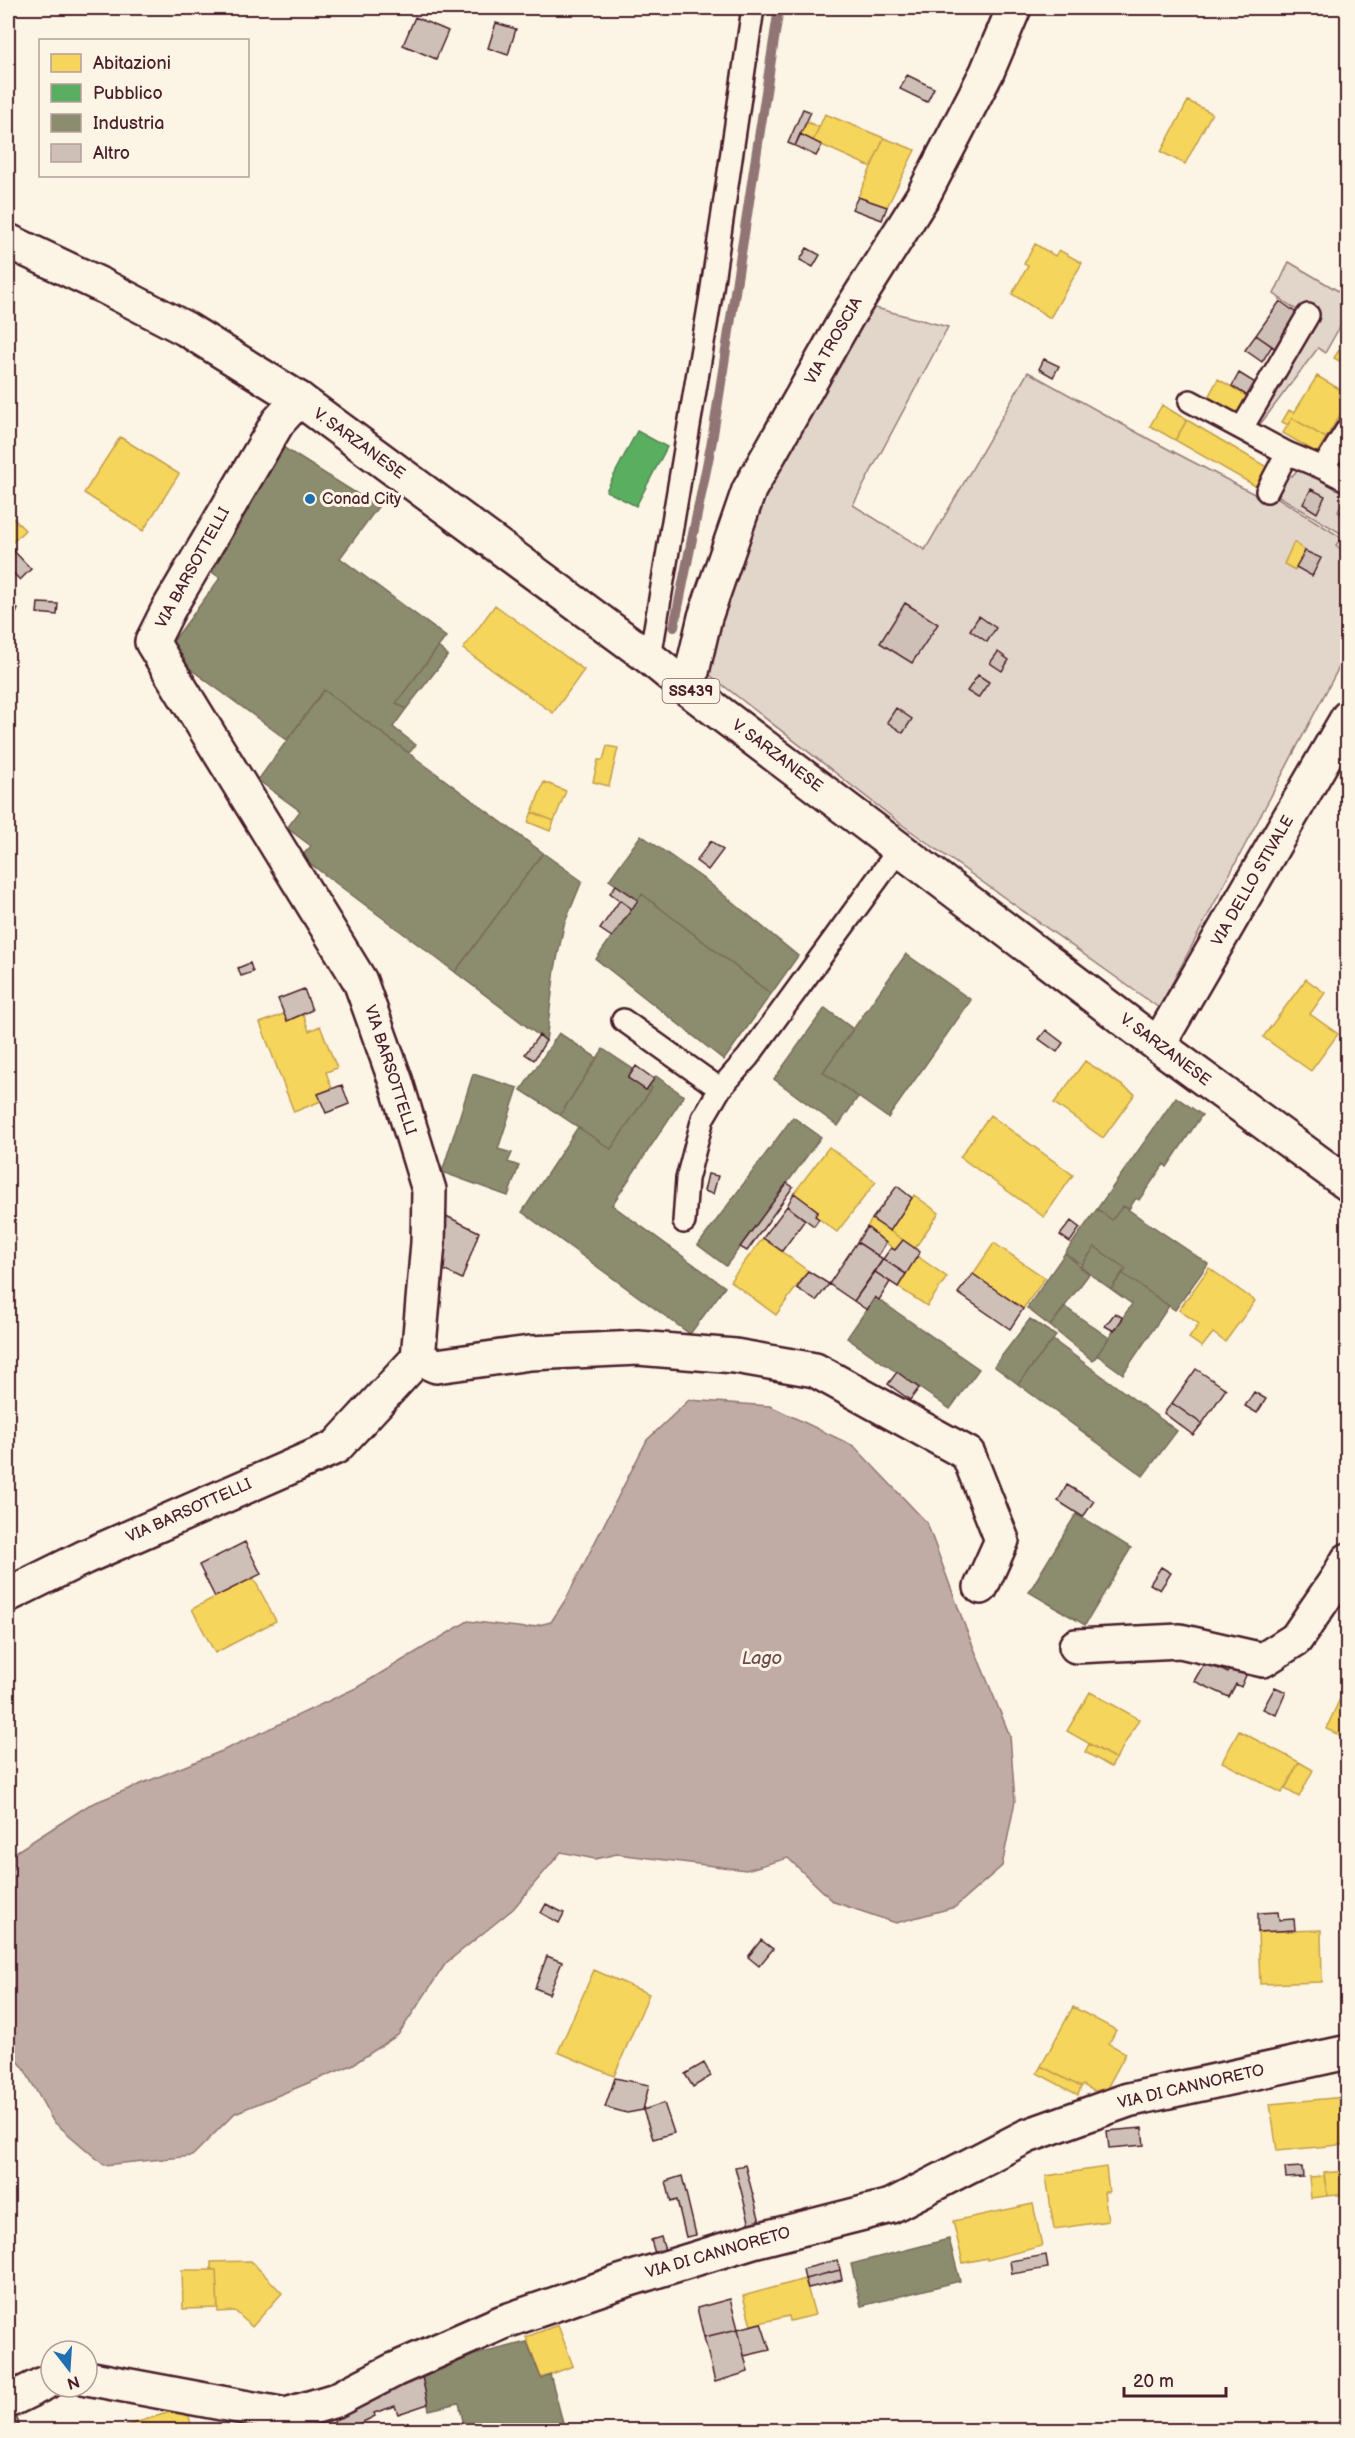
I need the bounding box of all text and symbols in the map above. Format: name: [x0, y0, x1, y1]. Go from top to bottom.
legend: [39, 39, 249, 177]
text: Abitazioni: [93, 53, 171, 74]
text: Pubblico: [93, 83, 163, 104]
text: Industria: [93, 113, 164, 134]
text: Altro: [93, 143, 130, 164]
street label: VIA TROSCIA: [801, 294, 867, 388]
street label: V. SARZANESE: [310, 404, 408, 484]
place label: Conad City: [322, 490, 402, 509]
marker: Conad City: [303, 492, 317, 506]
street label: VIA BARSOTTELLI: [152, 504, 234, 632]
road number: SS439: [662, 679, 720, 703]
street label: V. SARZANESE: [728, 716, 826, 796]
street label: VIA DELLO STIVALE: [1208, 812, 1298, 950]
street label: VIA BARSOTTELLI: [360, 1003, 420, 1137]
street label: V. SARZANESE: [1116, 1010, 1214, 1090]
street label: VIA BARSOTTELLI: [123, 1475, 255, 1547]
water label: Lago: [742, 1648, 782, 1669]
street label: VIA DI CANNORETO: [1116, 2061, 1266, 2113]
street label: VIA DI CANNORETO: [643, 2223, 793, 2283]
north arrow: [39, 2339, 99, 2399]
scale bar: [1124, 2360, 1226, 2398]
text: N: [64, 2371, 81, 2393]
text: 20 m: [1133, 2371, 1174, 2392]

